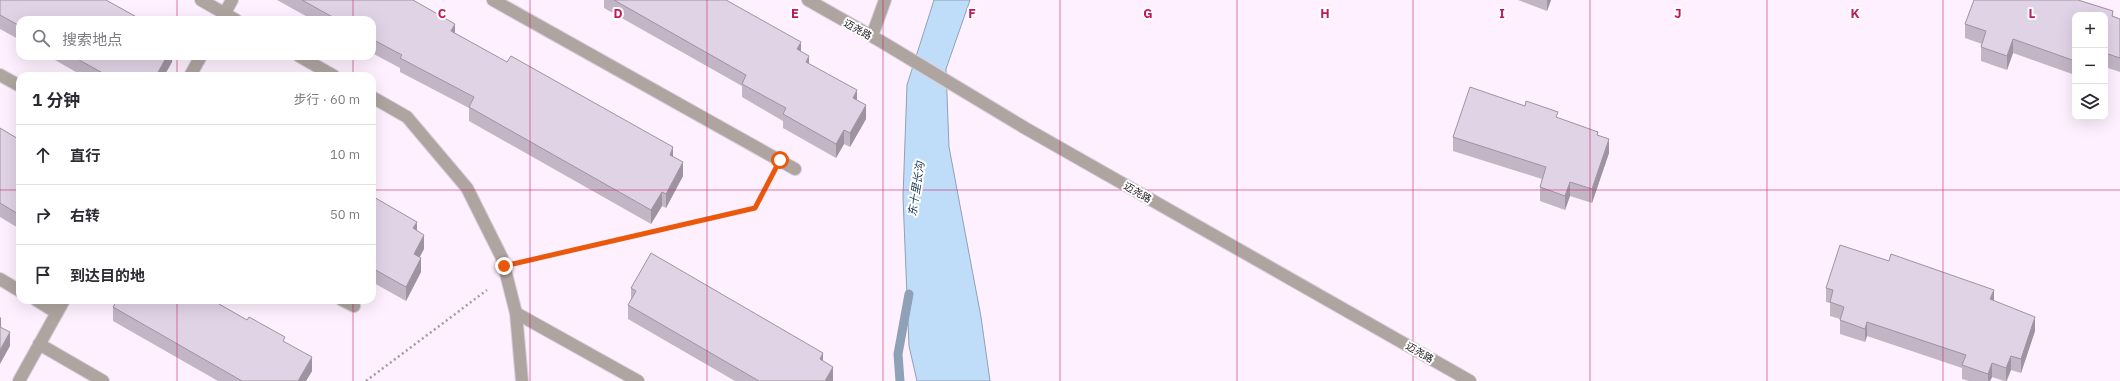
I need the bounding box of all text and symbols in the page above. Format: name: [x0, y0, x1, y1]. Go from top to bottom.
text: C: [438, 5, 447, 22]
text: D: [613, 5, 623, 22]
text: E: [791, 5, 799, 22]
text: F: [968, 5, 976, 22]
text: G: [1143, 5, 1153, 22]
text: H: [1320, 5, 1330, 22]
text: I: [1499, 5, 1505, 22]
text: J: [1674, 5, 1682, 22]
text: K: [1850, 5, 1860, 22]
text: L: [2029, 5, 2036, 22]
map controls: [2072, 12, 2108, 120]
button: +: [2072, 12, 2108, 48]
search box: [16, 16, 376, 60]
street label: 迈尧路: [841, 16, 874, 42]
icon: search: [30, 27, 52, 49]
text: 搜索地点: [62, 30, 122, 49]
button: −: [2072, 48, 2108, 84]
button: layers: [2072, 84, 2108, 120]
text: 1 分钟: [32, 89, 80, 111]
text: 步行 · 60 m: [294, 91, 360, 108]
icon: ahead: [32, 144, 54, 166]
text: 直行: [70, 146, 100, 165]
text: 10 m: [330, 146, 360, 163]
route start: [771, 151, 789, 169]
water label: 东十里长沟: [905, 160, 927, 217]
street label: 迈尧路: [1122, 179, 1154, 206]
icon: right: [32, 204, 54, 226]
text: 右转: [70, 206, 100, 225]
text: 50 m: [330, 206, 360, 223]
route end: [495, 257, 513, 275]
icon: arrive: [32, 264, 54, 286]
text: 到达目的地: [70, 266, 145, 285]
street label: 迈尧路: [1404, 339, 1436, 366]

